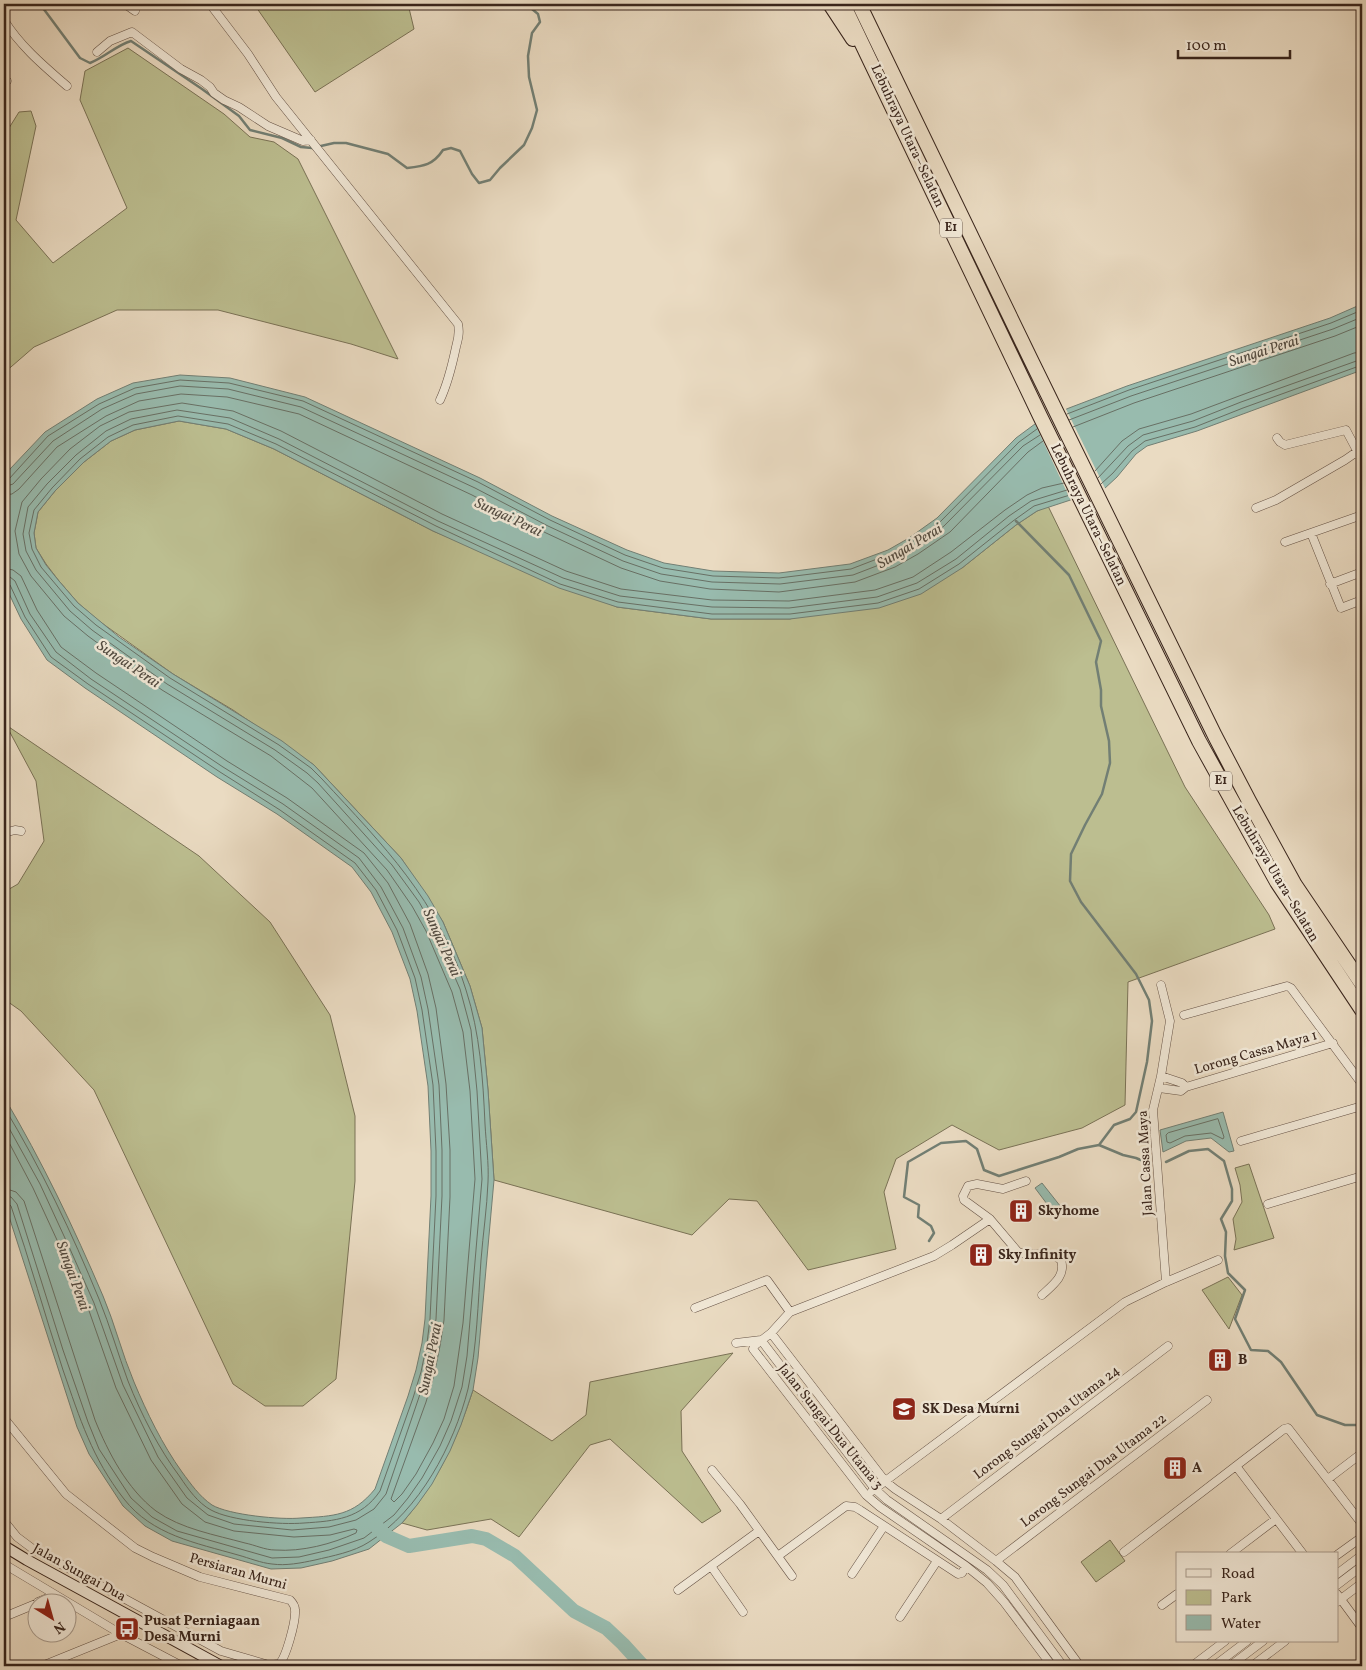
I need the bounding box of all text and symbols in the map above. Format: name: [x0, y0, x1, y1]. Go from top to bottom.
scale bar: [1178, 28, 1291, 60]
text: 100 m: [1186, 36, 1226, 57]
street label: Lebuhraya Utara–Selatan: [865, 61, 949, 211]
road number: E1: [940, 218, 962, 238]
water label: Sungai Perai: [1226, 331, 1302, 373]
street label: Lebuhraya Utara–Selatan: [1045, 441, 1131, 589]
water label: Sungai Perai: [471, 493, 546, 543]
water label: Sungai Perai: [874, 519, 947, 575]
water label: Sungai Perai: [92, 636, 164, 694]
road number: E1: [1210, 771, 1232, 790]
street label: Lebuhraya Utara–Selatan: [1227, 802, 1323, 946]
water label: Sungai Perai: [417, 906, 465, 981]
street label: Lorong Cassa Maya 1: [1192, 1026, 1320, 1080]
street label: Jalan Cassa Maya: [1134, 1110, 1158, 1216]
building icon: Skyhome: [1008, 1198, 1034, 1224]
place label: Skyhome: [1038, 1202, 1099, 1221]
water label: Sungai Perai: [50, 1238, 94, 1314]
building icon: Sky Infinity: [968, 1242, 994, 1268]
place label: Sky Infinity: [998, 1246, 1077, 1265]
water label: Sungai Perai: [414, 1321, 448, 1397]
building icon: B: [1207, 1347, 1233, 1373]
place label: B: [1238, 1351, 1247, 1370]
street label: Jalan Sungai Dua Utama 3: [773, 1360, 887, 1494]
street label: Lorong Sungai Dua Utama 24: [970, 1362, 1124, 1484]
school or university icon: SK Desa Murni: [891, 1396, 917, 1422]
place label: SK Desa Murni: [922, 1400, 1020, 1419]
street label: Lorong Sungai Dua Utama 22: [1017, 1410, 1171, 1532]
building icon: A: [1162, 1455, 1188, 1481]
place label: A: [1192, 1459, 1202, 1478]
street label: Jalan Sungai Dua: [29, 1539, 129, 1607]
street label: Persiaran Murni: [187, 1549, 289, 1595]
legend: [1176, 1552, 1338, 1642]
text: Road: [1221, 1564, 1255, 1585]
text: Park: [1221, 1588, 1252, 1609]
north arrow: [28, 1592, 78, 1642]
place label: Pusat Perniagaan Desa Murni: [144, 1612, 260, 1647]
text: Water: [1221, 1614, 1261, 1635]
bus stop icon: Pusat Perniagaan Desa Murni: [114, 1616, 140, 1642]
text: N: [49, 1617, 69, 1638]

